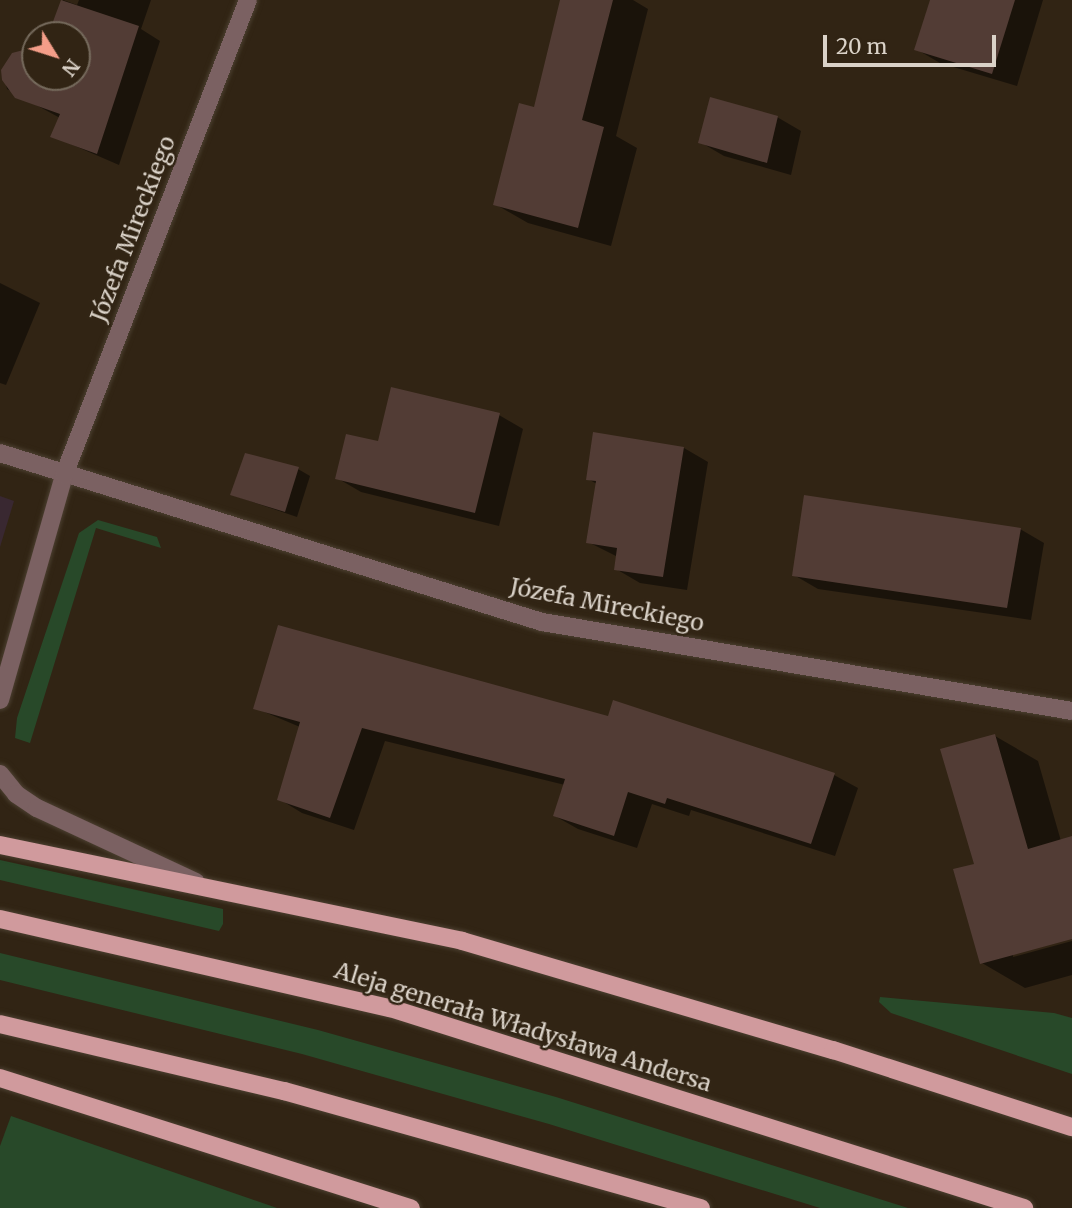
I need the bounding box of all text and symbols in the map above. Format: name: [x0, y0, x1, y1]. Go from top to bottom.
north arrow: [21, 21, 91, 91]
scale bar: [827, 21, 1000, 65]
text: 20 m: [836, 33, 887, 60]
text: N: [57, 54, 85, 81]
street label: Józefa Mireckiego: [85, 132, 181, 326]
street label: Józefa Mireckiego: [508, 573, 706, 637]
street label: Aleja generała Władysława Andersa: [331, 956, 715, 1098]

